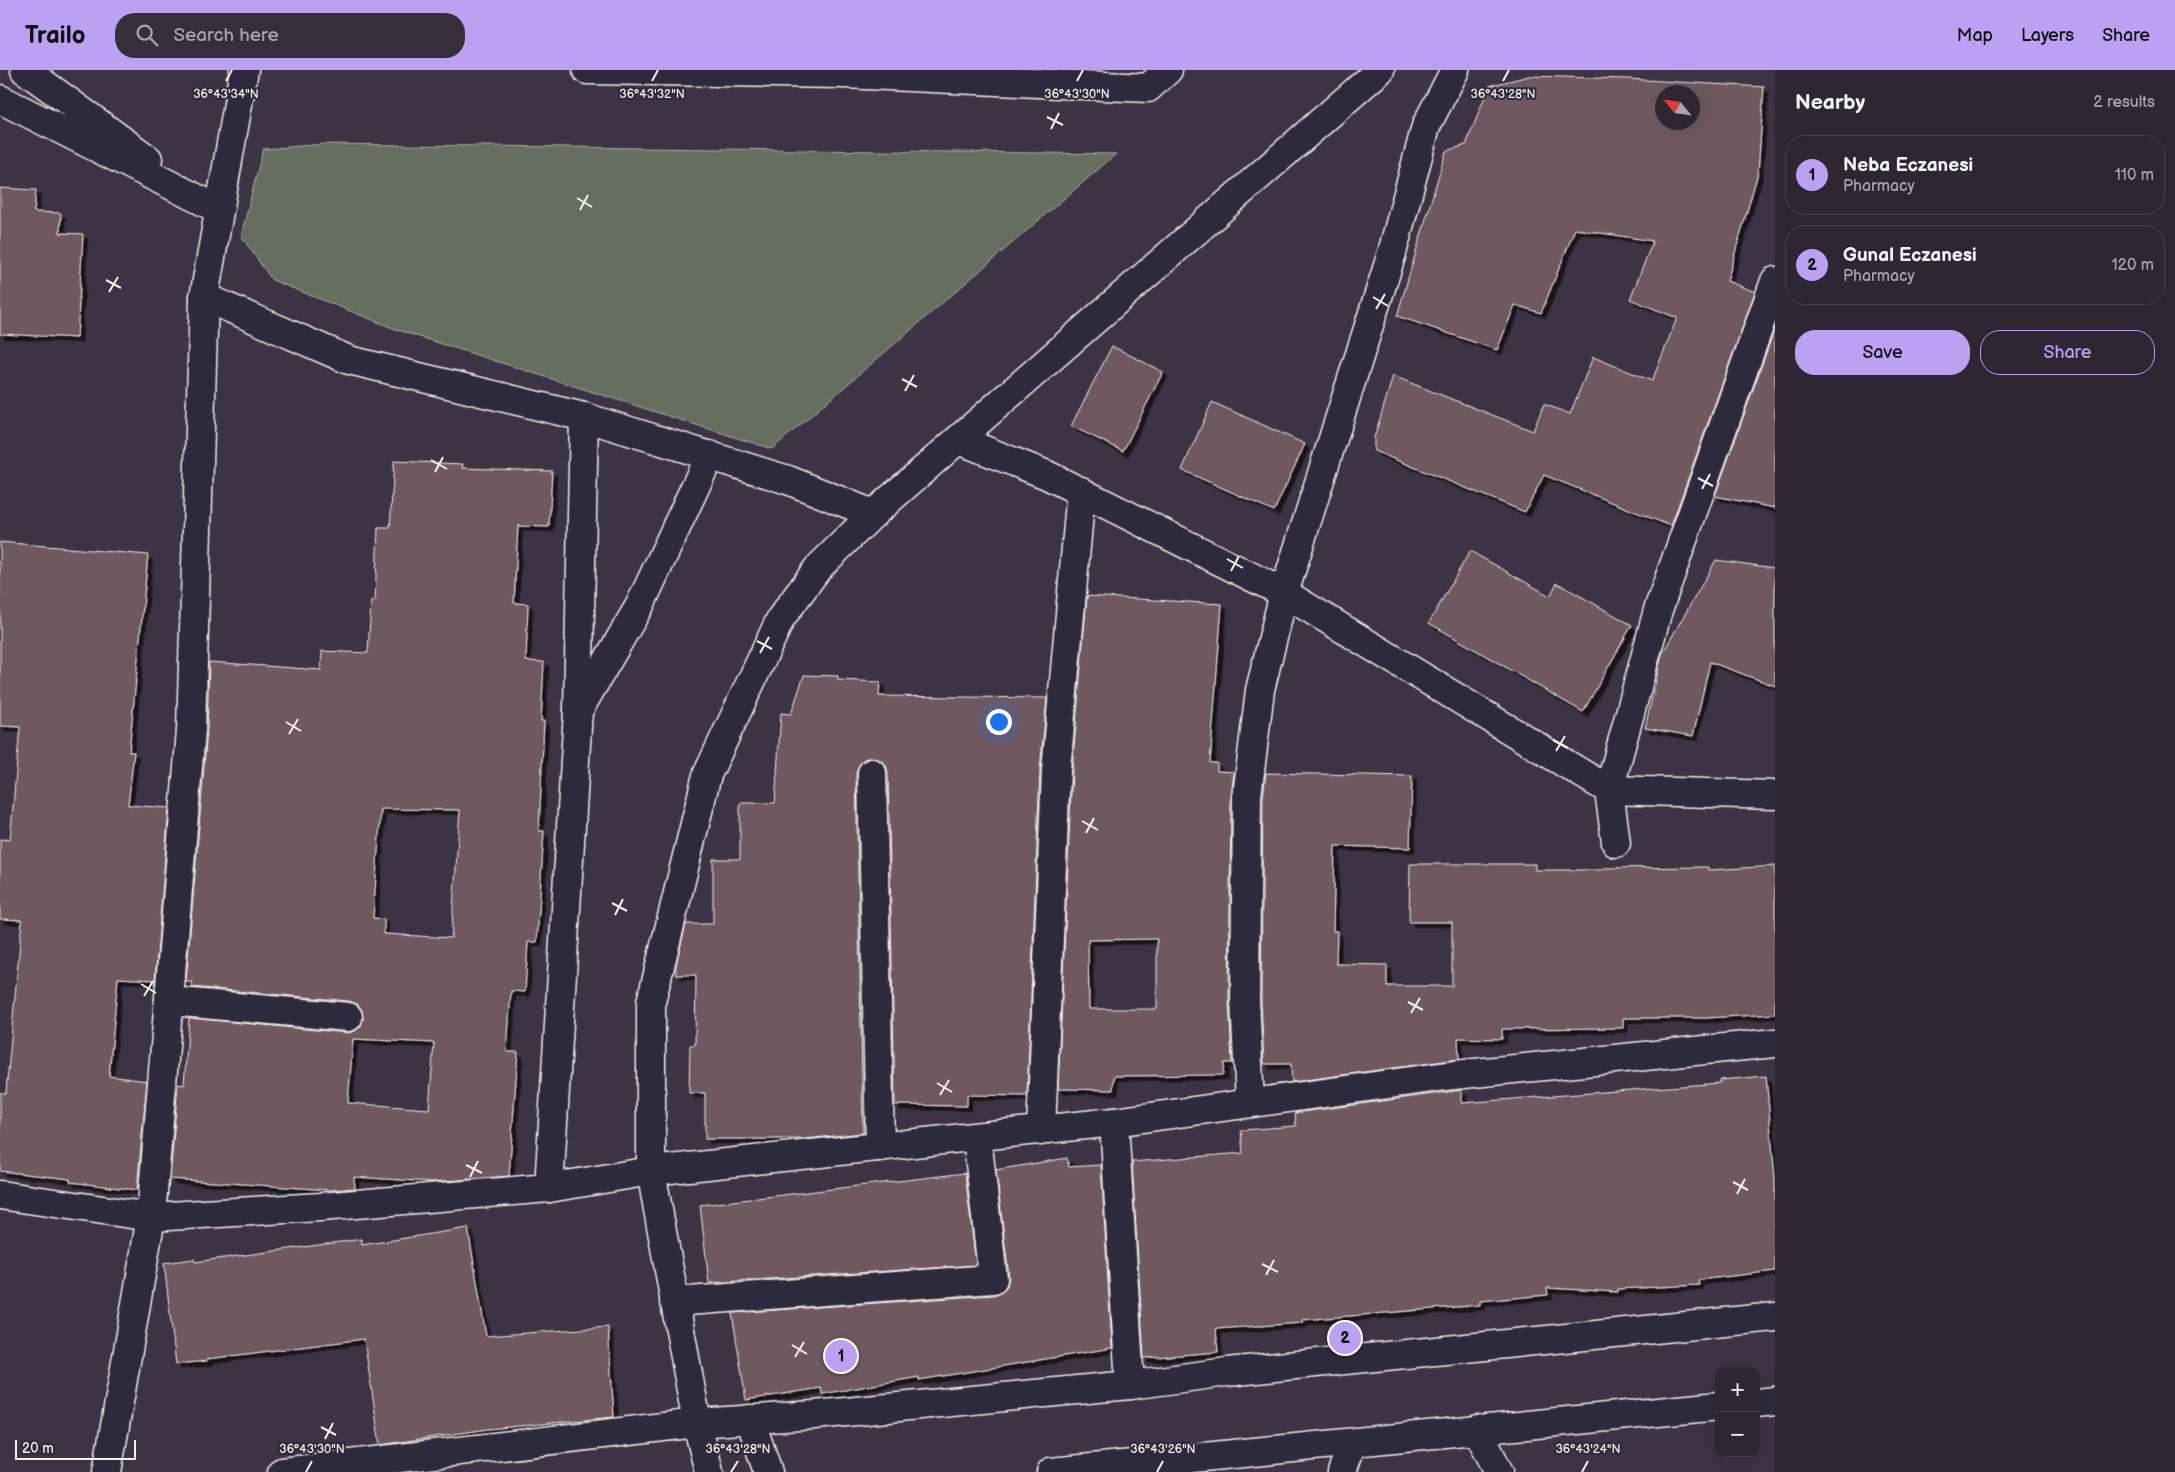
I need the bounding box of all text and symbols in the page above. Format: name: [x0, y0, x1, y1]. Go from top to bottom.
search box: [115, 13, 465, 58]
text: Trailo: [25, 21, 85, 50]
icon: search: [133, 21, 161, 49]
text: Search here: [173, 24, 279, 47]
text: Map: [1957, 25, 1993, 46]
text: Layers: [2021, 25, 2074, 46]
text: Share: [2102, 25, 2150, 46]
north arrow: [1655, 85, 1700, 130]
text: 36°43'34"N: [193, 87, 259, 102]
text: 36°43'32"N: [619, 87, 685, 102]
text: 36°43'30"N: [1044, 87, 1110, 102]
text: 36°43'28"N: [1471, 87, 1535, 102]
text: Nearby: [1795, 90, 1865, 115]
text: 2 results: [2093, 93, 2155, 112]
text: Neba Eczanesi: [1843, 154, 1973, 177]
text: 1: [1809, 166, 1815, 185]
text: 110 m: [2115, 166, 2154, 185]
text: Pharmacy: [1843, 177, 1915, 196]
text: Gunal Eczanesi: [1843, 244, 1977, 267]
text: 2: [1807, 256, 1817, 275]
text: 120 m: [2111, 256, 2154, 275]
text: Pharmacy: [1843, 267, 1915, 286]
button: Save: [1795, 330, 1970, 375]
button: Share: [1980, 330, 2155, 375]
your location: [986, 709, 1012, 735]
pin: 2: [1329, 1319, 1361, 1357]
pin: 1: [825, 1337, 857, 1375]
map controls: [1715, 1367, 1760, 1457]
button: +: [1715, 1367, 1760, 1412]
button: −: [1715, 1412, 1760, 1457]
scale bar: [15, 1437, 136, 1460]
text: 20 m: [22, 1440, 54, 1457]
text: 36°43'30"N: [279, 1442, 345, 1457]
text: 36°43'28"N: [706, 1442, 770, 1457]
text: 36°43'26"N: [1130, 1442, 1196, 1457]
text: 36°43'24"N: [1555, 1442, 1621, 1457]

